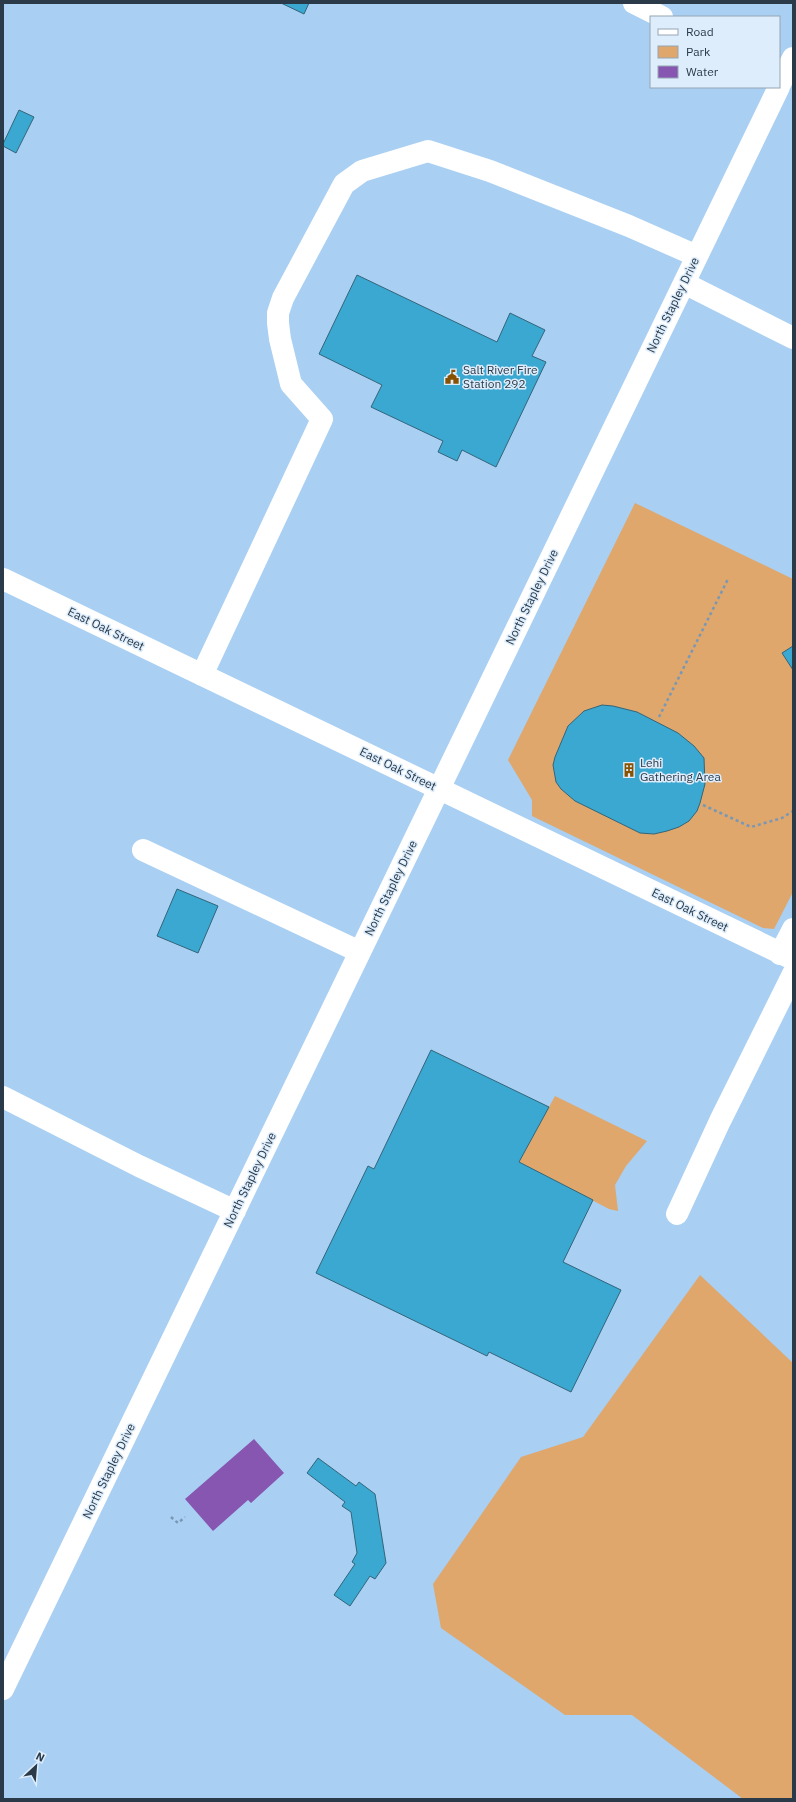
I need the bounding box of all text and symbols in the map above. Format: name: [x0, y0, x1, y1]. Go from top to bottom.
legend: [650, 16, 780, 88]
text: Road: [686, 24, 714, 39]
text: Park: [686, 44, 711, 59]
text: Water: [686, 64, 719, 79]
street label: North Stapley Drive: [643, 254, 702, 355]
place label: Salt River Fire Station 292: [463, 362, 538, 391]
public building icon: Salt River Fire Station 292: [444, 369, 460, 385]
street label: North Stapley Drive: [502, 546, 561, 647]
street label: East Oak Street: [66, 604, 147, 654]
street label: East Oak Street: [358, 744, 439, 794]
place label: Lehi Gathering Area: [640, 755, 721, 784]
building icon: Lehi Gathering Area: [621, 762, 637, 778]
street label: North Stapley Drive: [361, 837, 420, 938]
street label: East Oak Street: [650, 885, 731, 935]
street label: North Stapley Drive: [220, 1129, 279, 1230]
street label: North Stapley Drive: [79, 1420, 138, 1521]
north arrow: [16, 1746, 56, 1786]
text: N: [34, 1749, 47, 1765]

